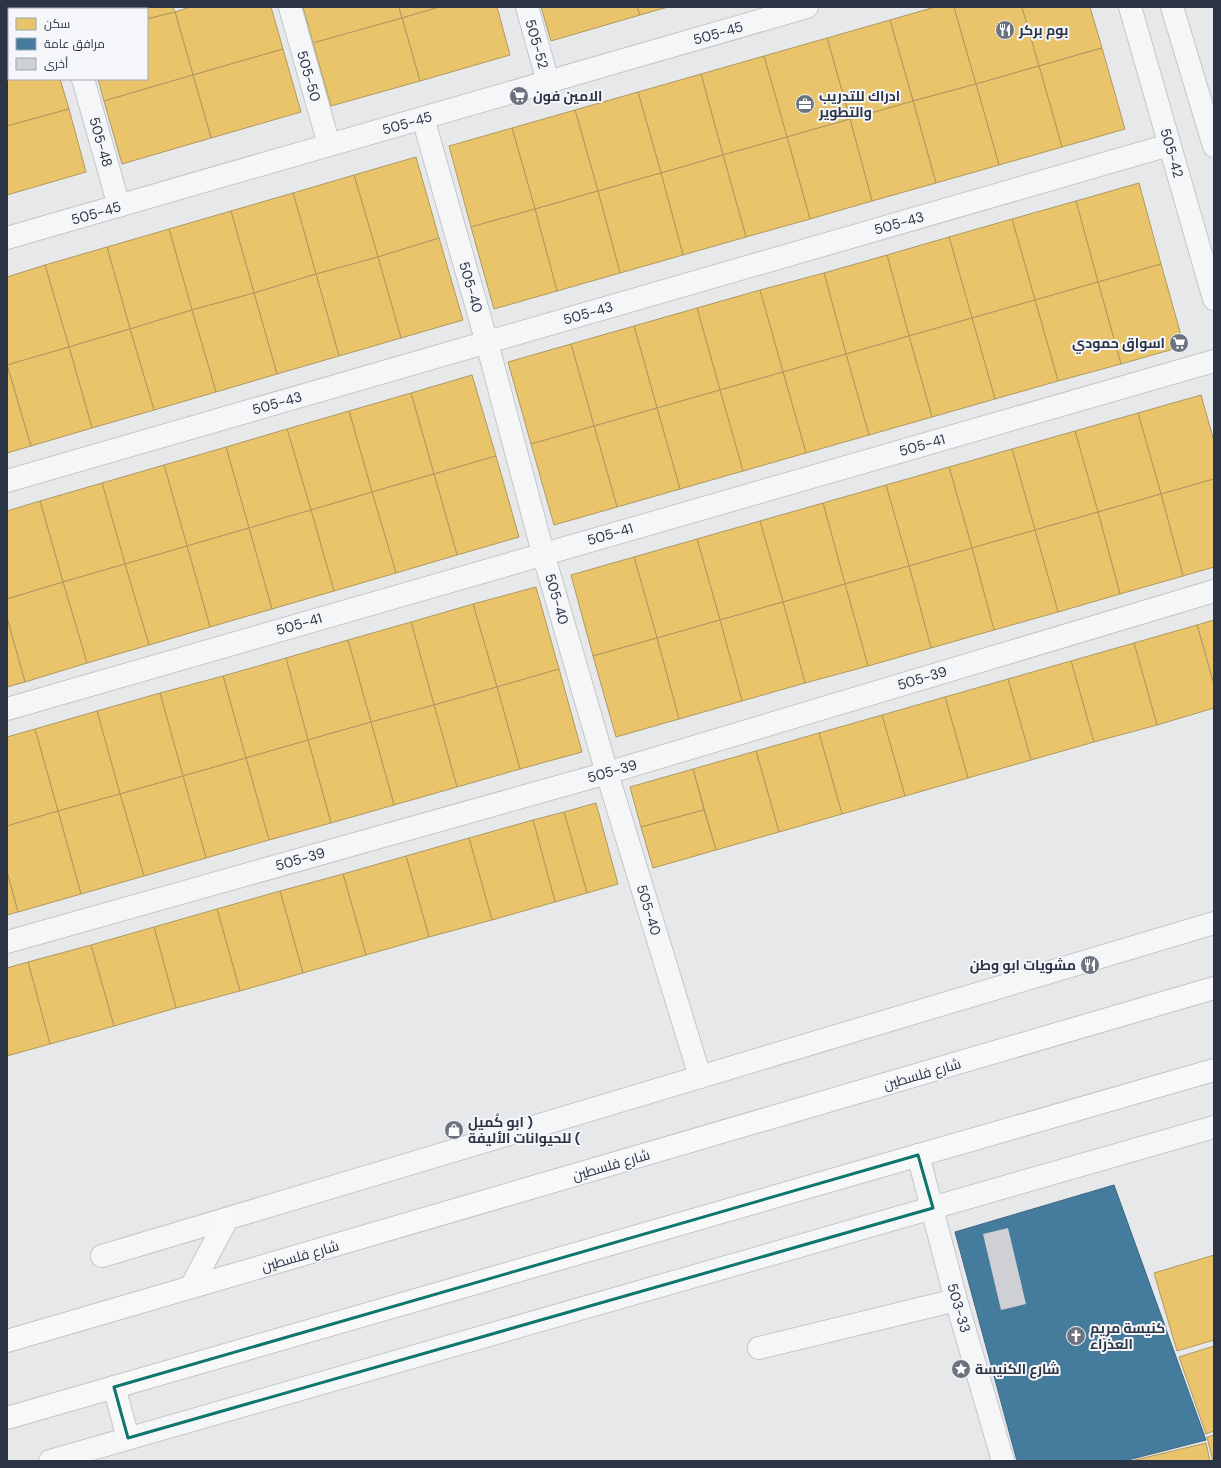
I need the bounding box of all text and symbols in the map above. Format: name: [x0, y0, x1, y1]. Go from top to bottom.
legend: [8, 8, 148, 80]
text: سكن: [44, 16, 70, 32]
street label: 505-52: [521, 17, 553, 71]
street label: 505-45: [691, 17, 745, 49]
restaurant icon: بوم بركر: [994, 19, 1016, 41]
place label: بوم بركر: [1018, 21, 1068, 40]
text: مرافق عامة: [44, 36, 105, 52]
street label: 505-50: [293, 48, 325, 104]
text: أخرى: [44, 56, 68, 72]
supermarket icon: الامين فون: [508, 85, 530, 107]
place label: الامين فون: [533, 87, 602, 105]
place label: ادراك للتدريب والتطوير: [818, 87, 900, 121]
office icon: ادراك للتدريب والتطوير: [794, 93, 816, 115]
street label: 505-45: [380, 107, 434, 139]
street label: 505-48: [85, 115, 117, 169]
street label: 505-42: [1156, 126, 1188, 180]
street label: 505-45: [69, 197, 123, 229]
street label: 505-43: [872, 207, 926, 239]
street label: 505-40: [455, 259, 487, 315]
street label: 505-43: [561, 297, 615, 329]
supermarket icon: اسواق حمودي: [1168, 332, 1190, 354]
place label: اسواق حمودي: [1072, 334, 1165, 354]
street label: 505-43: [250, 387, 304, 419]
street label: 505-41: [897, 430, 947, 460]
street label: 505-41: [585, 519, 635, 549]
street label: 505-40: [541, 571, 573, 627]
street label: 505-41: [274, 609, 324, 639]
street label: 505-39: [895, 662, 949, 694]
street label: 505-39: [585, 755, 639, 787]
street label: 505-39: [273, 843, 327, 875]
street label: 505-40: [633, 882, 665, 938]
restaurant icon: مشويات ابو وطن: [1079, 954, 1101, 976]
place label: مشويات ابو وطن: [970, 956, 1076, 974]
street label: شارع فلسطين: [881, 1054, 963, 1094]
place label: ابو كُميل ) للحيوانات الأليفة (: [468, 1113, 581, 1147]
shop icon: ابو كُميل ) للحيوانات الأليفة (: [443, 1119, 465, 1141]
street label: شارع فلسطين: [570, 1145, 652, 1185]
street label: شارع فلسطين: [259, 1236, 341, 1276]
street label: 503-33: [943, 1281, 975, 1335]
place label: كنيسة مريم العذراء: [1090, 1319, 1165, 1353]
church icon: كنيسة مريم العذراء: [1065, 1325, 1087, 1347]
place icon: شارع الكنيسة: [950, 1358, 972, 1380]
place label: شارع الكنيسة: [975, 1360, 1059, 1379]

